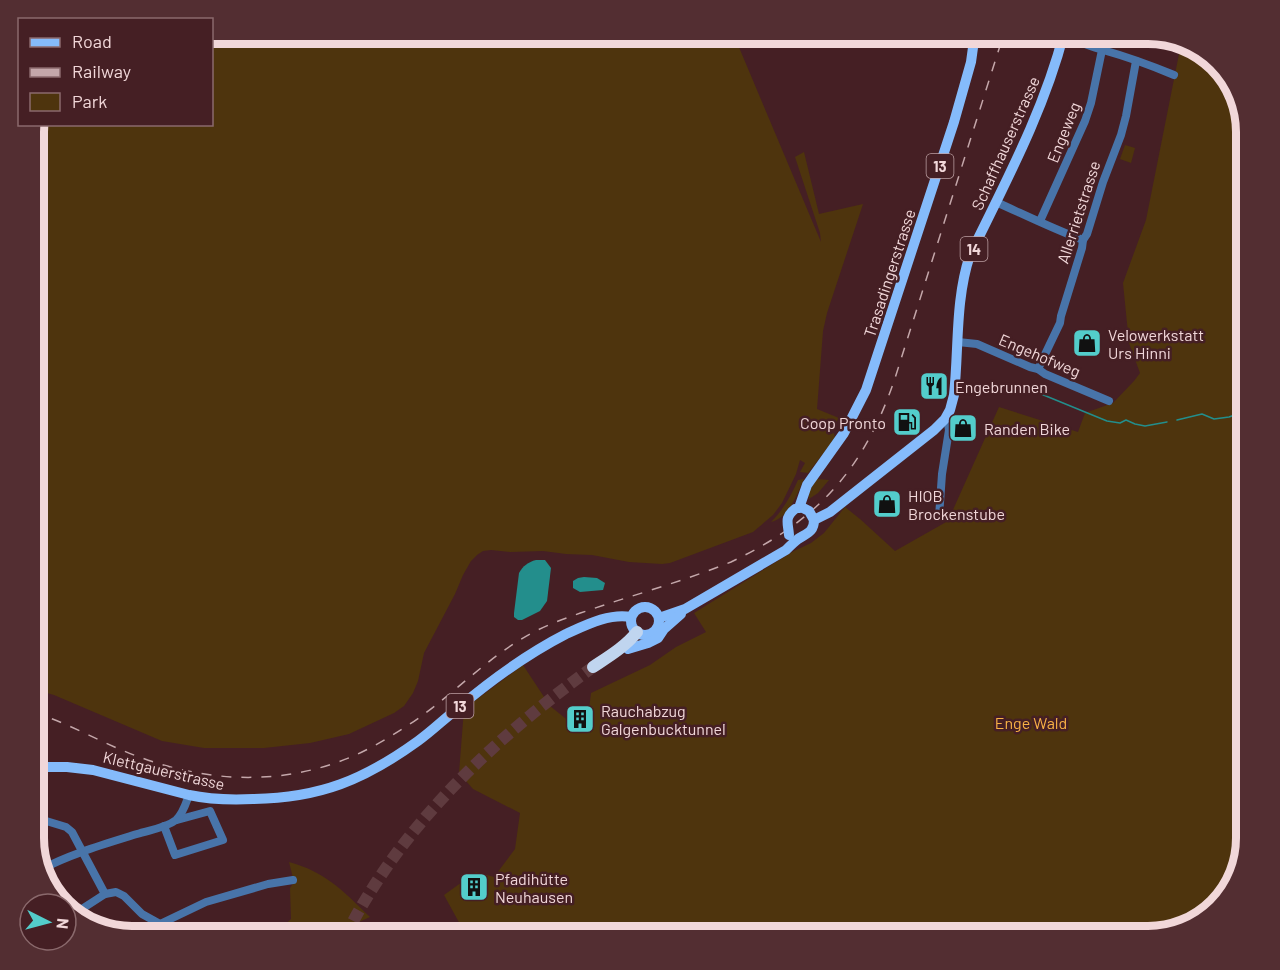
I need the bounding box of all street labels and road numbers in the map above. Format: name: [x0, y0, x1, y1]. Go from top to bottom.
street label: Schaffhauserstrasse: [967, 73, 1043, 213]
street label: Engeweg: [1042, 99, 1084, 165]
road number: 13: [926, 154, 954, 178]
street label: Allerrietstrasse: [1052, 158, 1104, 266]
street label: Trasadingerstrasse: [859, 207, 919, 339]
road number: 14: [960, 237, 988, 261]
street label: Engehofweg: [996, 329, 1084, 381]
road number: 13: [446, 694, 474, 718]
street label: Klettgauerstrasse: [101, 747, 227, 793]

